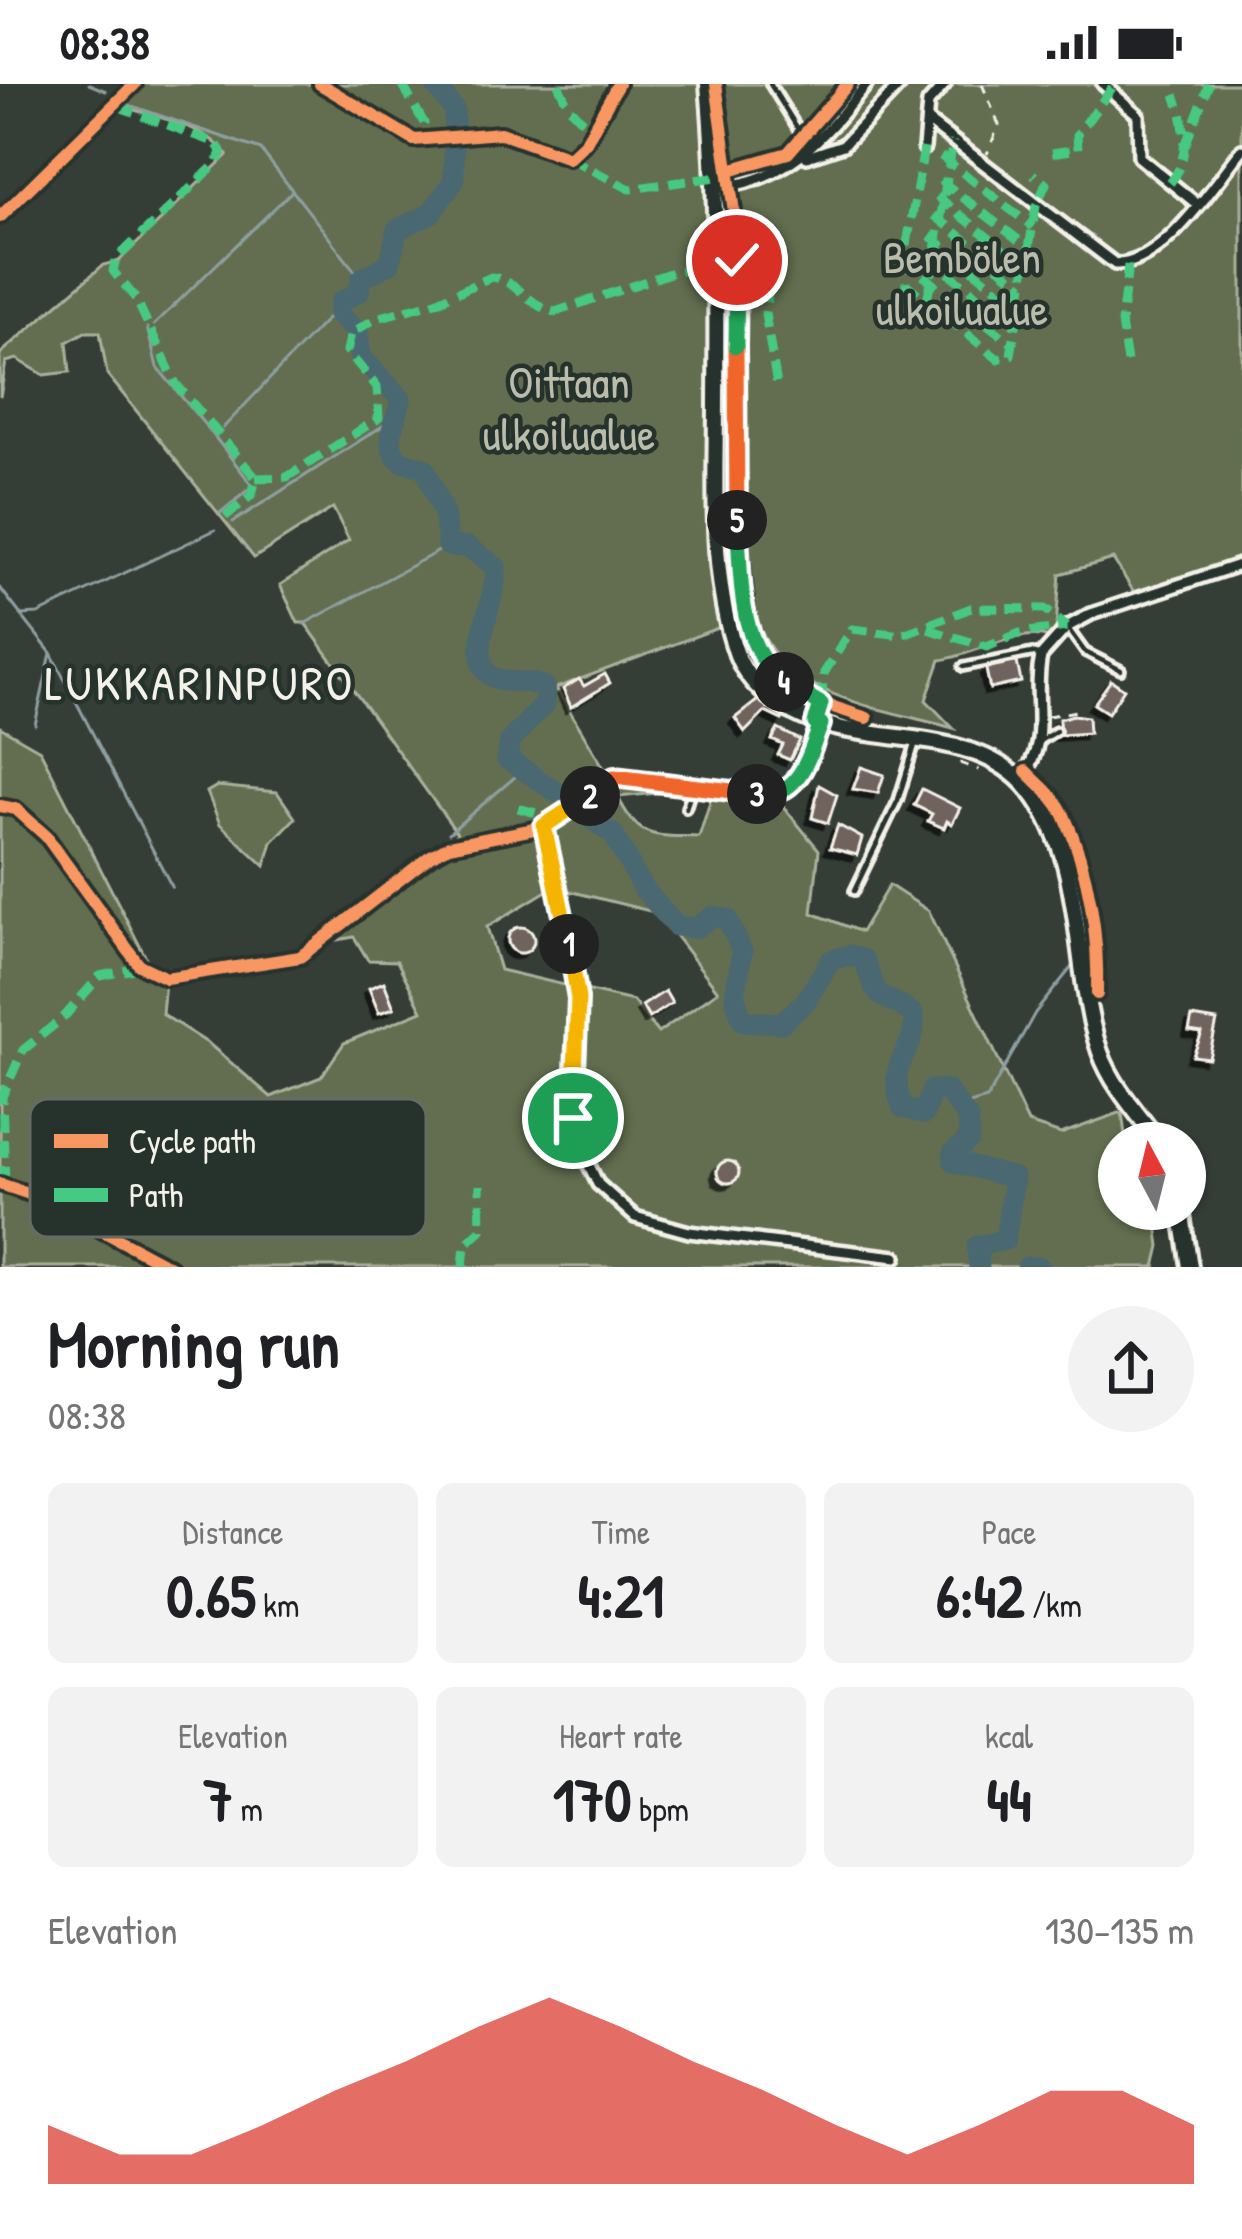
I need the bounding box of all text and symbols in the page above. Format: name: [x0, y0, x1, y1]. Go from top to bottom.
text: 08:38: [60, 12, 150, 73]
pin: [686, 209, 788, 311]
park label: Bembölen ulkoilualue: [876, 226, 1048, 339]
icon: check: [704, 227, 770, 293]
park label: Oittaan ulkoilualue: [483, 351, 655, 464]
pin: 5: [707, 490, 767, 550]
text: 5: [730, 498, 744, 542]
district label: LUKKARINPURO: [45, 650, 355, 715]
pin: 4: [754, 652, 814, 712]
text: 4: [778, 660, 790, 704]
pin: 3: [727, 764, 787, 824]
pin: 2: [560, 766, 620, 826]
text: 3: [750, 772, 764, 816]
text: 2: [582, 774, 598, 818]
pin: 1: [539, 914, 599, 974]
text: 1: [563, 922, 575, 966]
pin: [522, 1067, 624, 1169]
icon: arrive: [540, 1085, 606, 1151]
legend: [30, 1099, 426, 1237]
text: Cycle path: [129, 1119, 256, 1164]
north arrow: [1098, 1122, 1206, 1230]
map controls: [1098, 1122, 1206, 1230]
text: Path: [129, 1173, 183, 1217]
text: Morning run: [48, 1298, 340, 1388]
button: share: [1068, 1306, 1194, 1432]
text: 08:38: [48, 1388, 126, 1441]
text: Distance: [183, 1510, 283, 1554]
text: Time: [592, 1510, 650, 1554]
text: Pace: [982, 1510, 1036, 1554]
text: 0.65: [167, 1554, 256, 1636]
text: 4:21: [578, 1554, 664, 1636]
text: 6:42: [936, 1554, 1024, 1636]
text: km: [256, 1583, 299, 1627]
text: /km: [1024, 1583, 1082, 1627]
text: Elevation: [178, 1714, 288, 1758]
text: Heart rate: [559, 1714, 683, 1758]
text: kcal: [985, 1714, 1033, 1758]
text: 7: [203, 1758, 233, 1840]
text: 170: [553, 1758, 631, 1840]
text: 44: [987, 1758, 1032, 1840]
text: m: [233, 1787, 263, 1831]
text: bpm: [631, 1787, 689, 1831]
text: Elevation: [48, 1903, 178, 1956]
text: 130–135 m: [1045, 1903, 1194, 1956]

